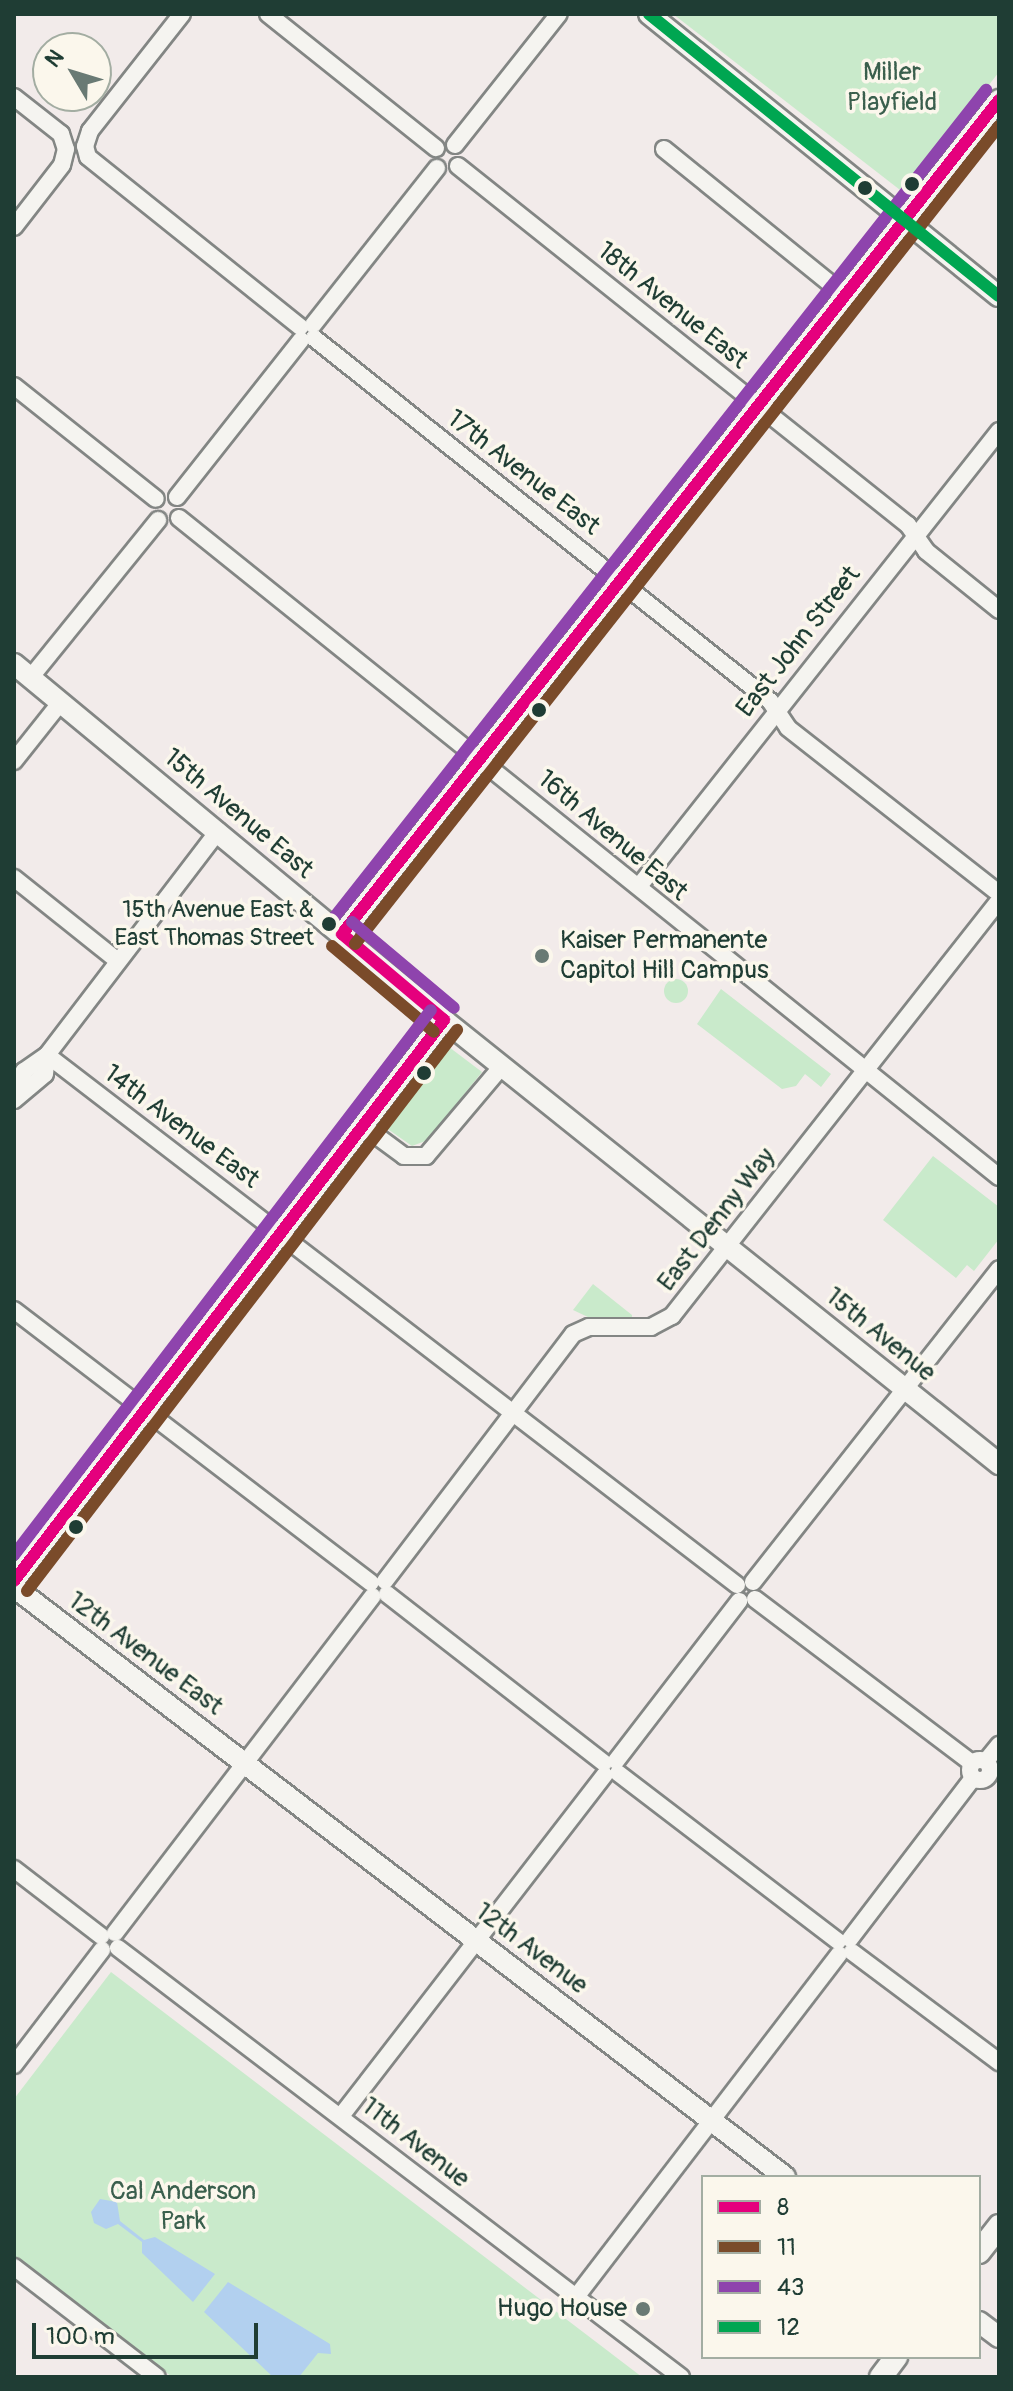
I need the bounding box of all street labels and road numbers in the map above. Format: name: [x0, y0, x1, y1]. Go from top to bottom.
street label: 18th Avenue East: [590, 236, 754, 376]
street label: 17th Avenue East: [440, 404, 606, 542]
street label: East John Street: [730, 560, 868, 724]
street label: 15th Avenue East: [157, 742, 319, 886]
street label: 16th Avenue East: [530, 764, 694, 908]
street label: 14th Avenue East: [97, 1058, 265, 1196]
street label: East Denny Way: [651, 1142, 783, 1298]
street label: 15th Avenue: [819, 1281, 941, 1389]
street label: 12th Avenue East: [61, 1585, 229, 1723]
street label: 12th Avenue: [469, 1897, 593, 2001]
street label: 11th Avenue: [355, 2091, 475, 2195]

